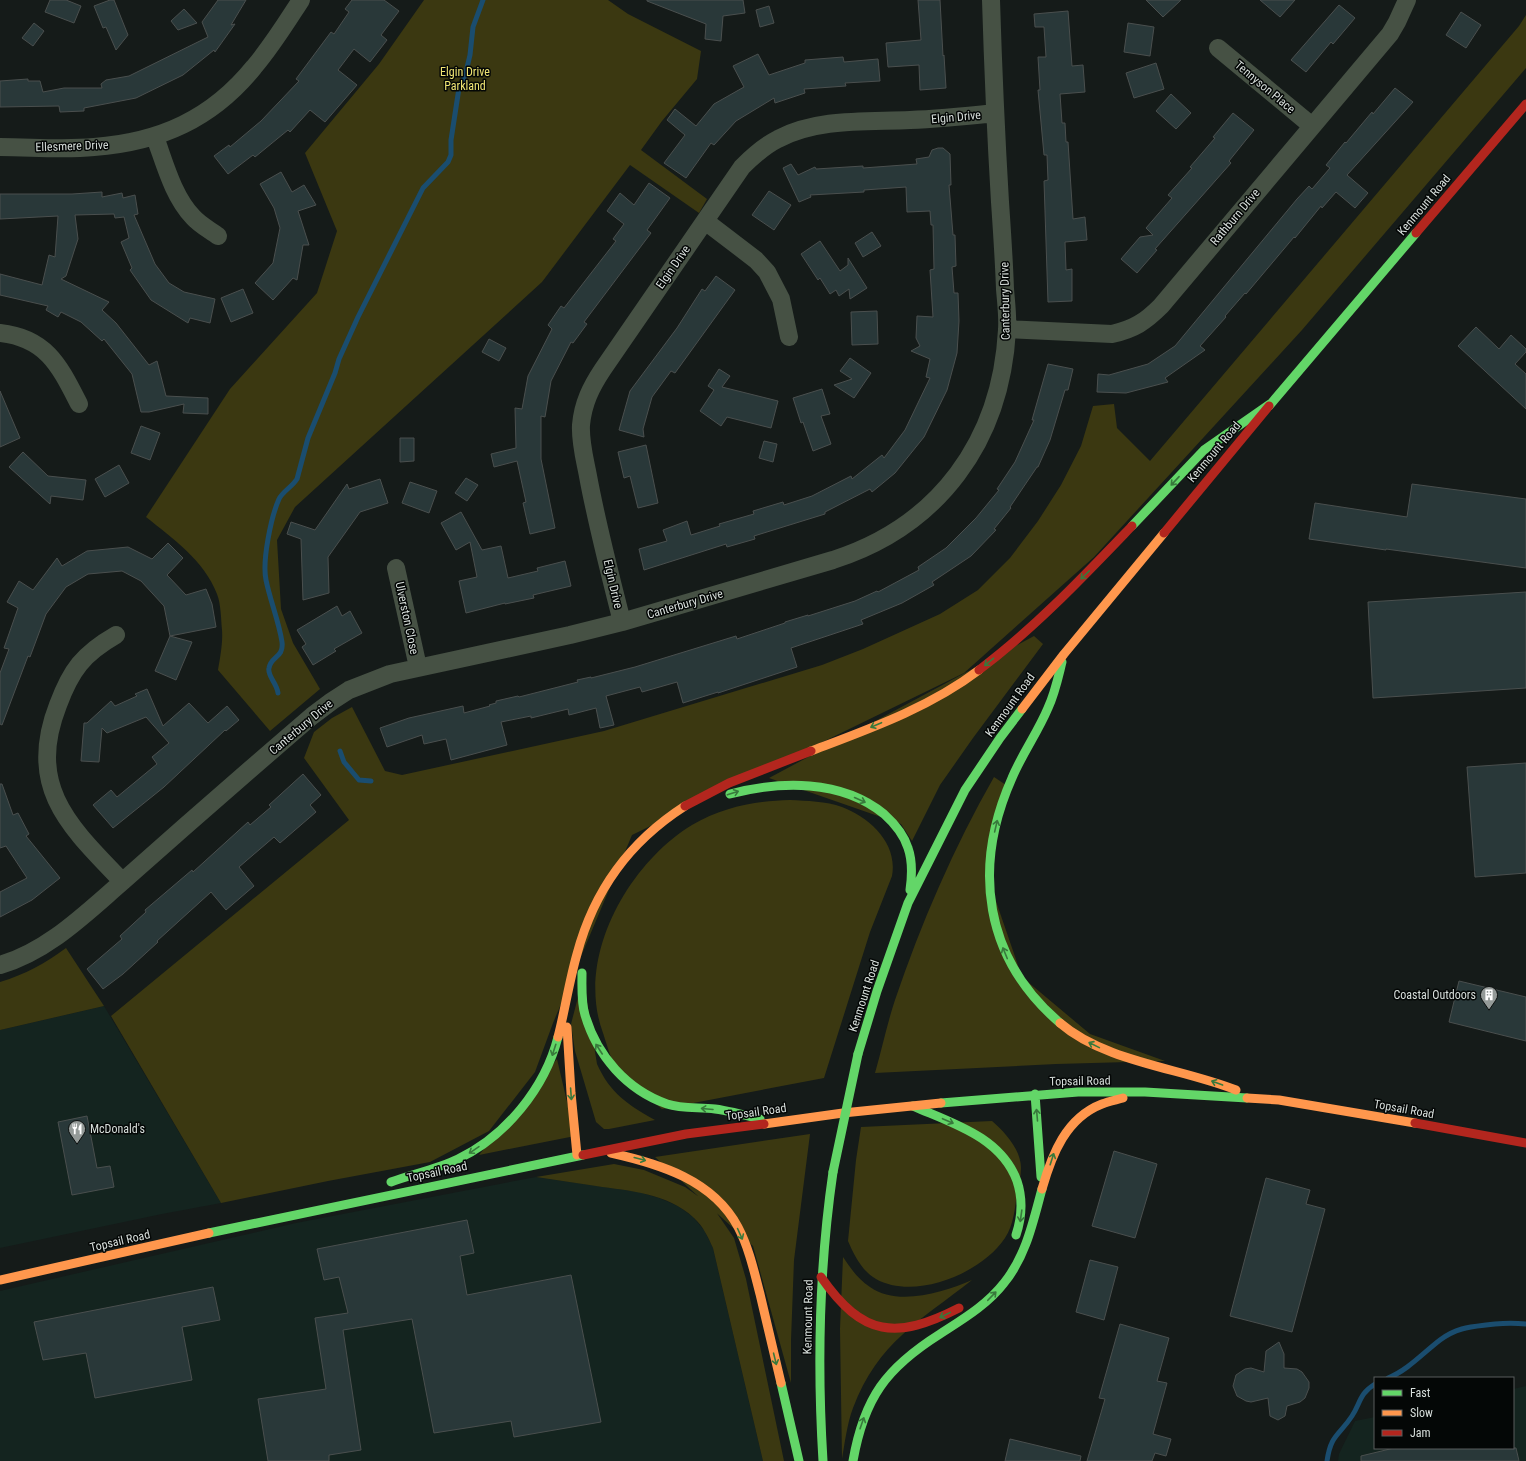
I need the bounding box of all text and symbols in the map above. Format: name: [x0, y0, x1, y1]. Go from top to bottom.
street label: Tennyson Place: [1232, 58, 1298, 116]
park label: Elgin Drive Parkland: [440, 65, 490, 93]
street label: Elgin Drive: [931, 108, 982, 126]
street label: Ellesmere Drive: [35, 138, 109, 154]
street label: Kenmount Road: [1395, 172, 1453, 238]
street label: Rathburn Drive: [1207, 186, 1263, 248]
street label: Elgin Drive: [653, 242, 693, 291]
street label: Canterbury Drive: [997, 261, 1013, 340]
street label: Kenmount Road: [1185, 419, 1243, 485]
one-way arrow: [1170, 476, 1180, 486]
street label: Elgin Drive: [601, 558, 626, 610]
one-way arrow: [1080, 570, 1090, 580]
street label: Ulverston Close: [392, 580, 422, 656]
street label: Canterbury Drive: [645, 586, 725, 622]
one-way arrow: [983, 658, 994, 666]
street label: Kenmount Road: [982, 671, 1038, 739]
street label: Canterbury Drive: [266, 696, 336, 758]
one-way arrow: [870, 722, 882, 729]
one-way arrow: [727, 789, 740, 796]
one-way arrow: [854, 797, 866, 805]
one-way arrow: [993, 820, 1001, 833]
one-way arrow: [1001, 948, 1009, 960]
street label: Kenmount Road: [846, 958, 882, 1034]
building icon: Coastal Outdoors: [1479, 985, 1499, 1010]
place label: Coastal Outdoors: [1393, 988, 1476, 1002]
one-way arrow: [1088, 1041, 1100, 1048]
one-way arrow: [550, 1043, 557, 1056]
one-way arrow: [595, 1043, 604, 1054]
street label: Topsail Road: [1049, 1073, 1111, 1089]
one-way arrow: [1211, 1079, 1224, 1086]
one-way arrow: [567, 1087, 574, 1100]
street label: Topsail Road: [1373, 1097, 1435, 1121]
street label: Topsail Road: [725, 1101, 787, 1123]
one-way arrow: [701, 1105, 714, 1112]
one-way arrow: [1033, 1109, 1041, 1122]
one-way arrow: [942, 1118, 954, 1126]
restaurant icon: McDonald's: [67, 1119, 87, 1144]
place label: McDonald's: [90, 1122, 145, 1136]
one-way arrow: [468, 1146, 480, 1154]
one-way arrow: [1049, 1153, 1056, 1166]
one-way arrow: [633, 1156, 646, 1163]
street label: Topsail Road: [406, 1159, 468, 1185]
one-way arrow: [1017, 1209, 1025, 1222]
street label: Topsail Road: [89, 1227, 151, 1255]
one-way arrow: [737, 1228, 744, 1240]
street label: Kenmount Road: [800, 1279, 816, 1355]
one-way arrow: [987, 1291, 996, 1301]
one-way arrow: [939, 1312, 951, 1319]
one-way arrow: [772, 1352, 780, 1365]
legend: [1374, 1377, 1514, 1449]
text: Fast: [1410, 1386, 1431, 1400]
text: Slow: [1410, 1406, 1433, 1420]
one-way arrow: [859, 1417, 866, 1430]
text: Jam: [1410, 1426, 1431, 1440]

